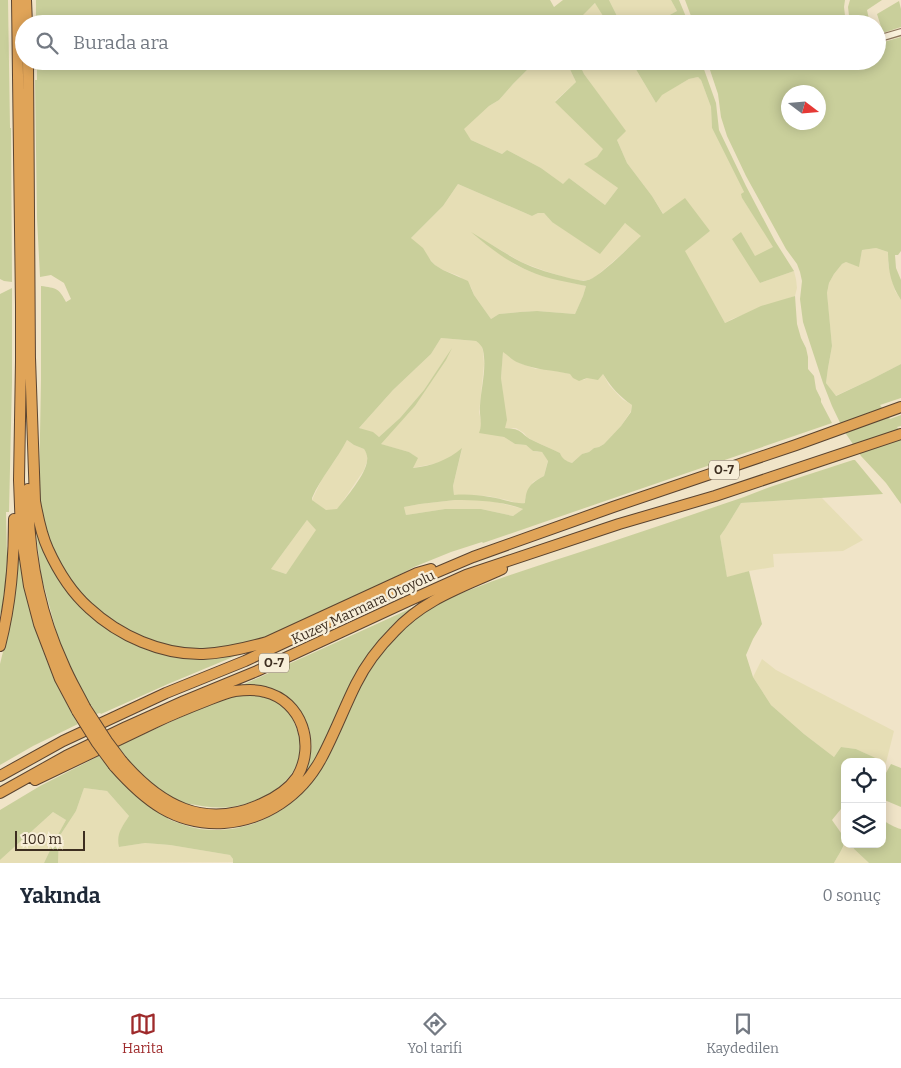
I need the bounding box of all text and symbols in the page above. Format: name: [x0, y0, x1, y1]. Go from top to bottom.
search box: [15, 15, 886, 70]
icon: search: [33, 29, 61, 57]
text: Burada ara: [73, 31, 169, 54]
north arrow: [781, 85, 826, 130]
road number: O-7: [709, 460, 739, 480]
street label: Kuzey Marmara Otoyolu: [289, 567, 438, 648]
road number: O-7: [259, 654, 289, 672]
map controls: [841, 758, 886, 848]
button: locate: [841, 758, 886, 803]
button: layers: [841, 803, 886, 848]
scale bar: [15, 828, 85, 851]
text: 100 m: [22, 831, 62, 848]
text: Yakında: [20, 883, 101, 909]
text: 0 sonuç: [822, 886, 881, 905]
tab: Harita: [122, 1010, 163, 1057]
tab: Yol tarifi: [407, 1010, 462, 1057]
tab: Kaydedilen: [706, 1010, 779, 1057]

